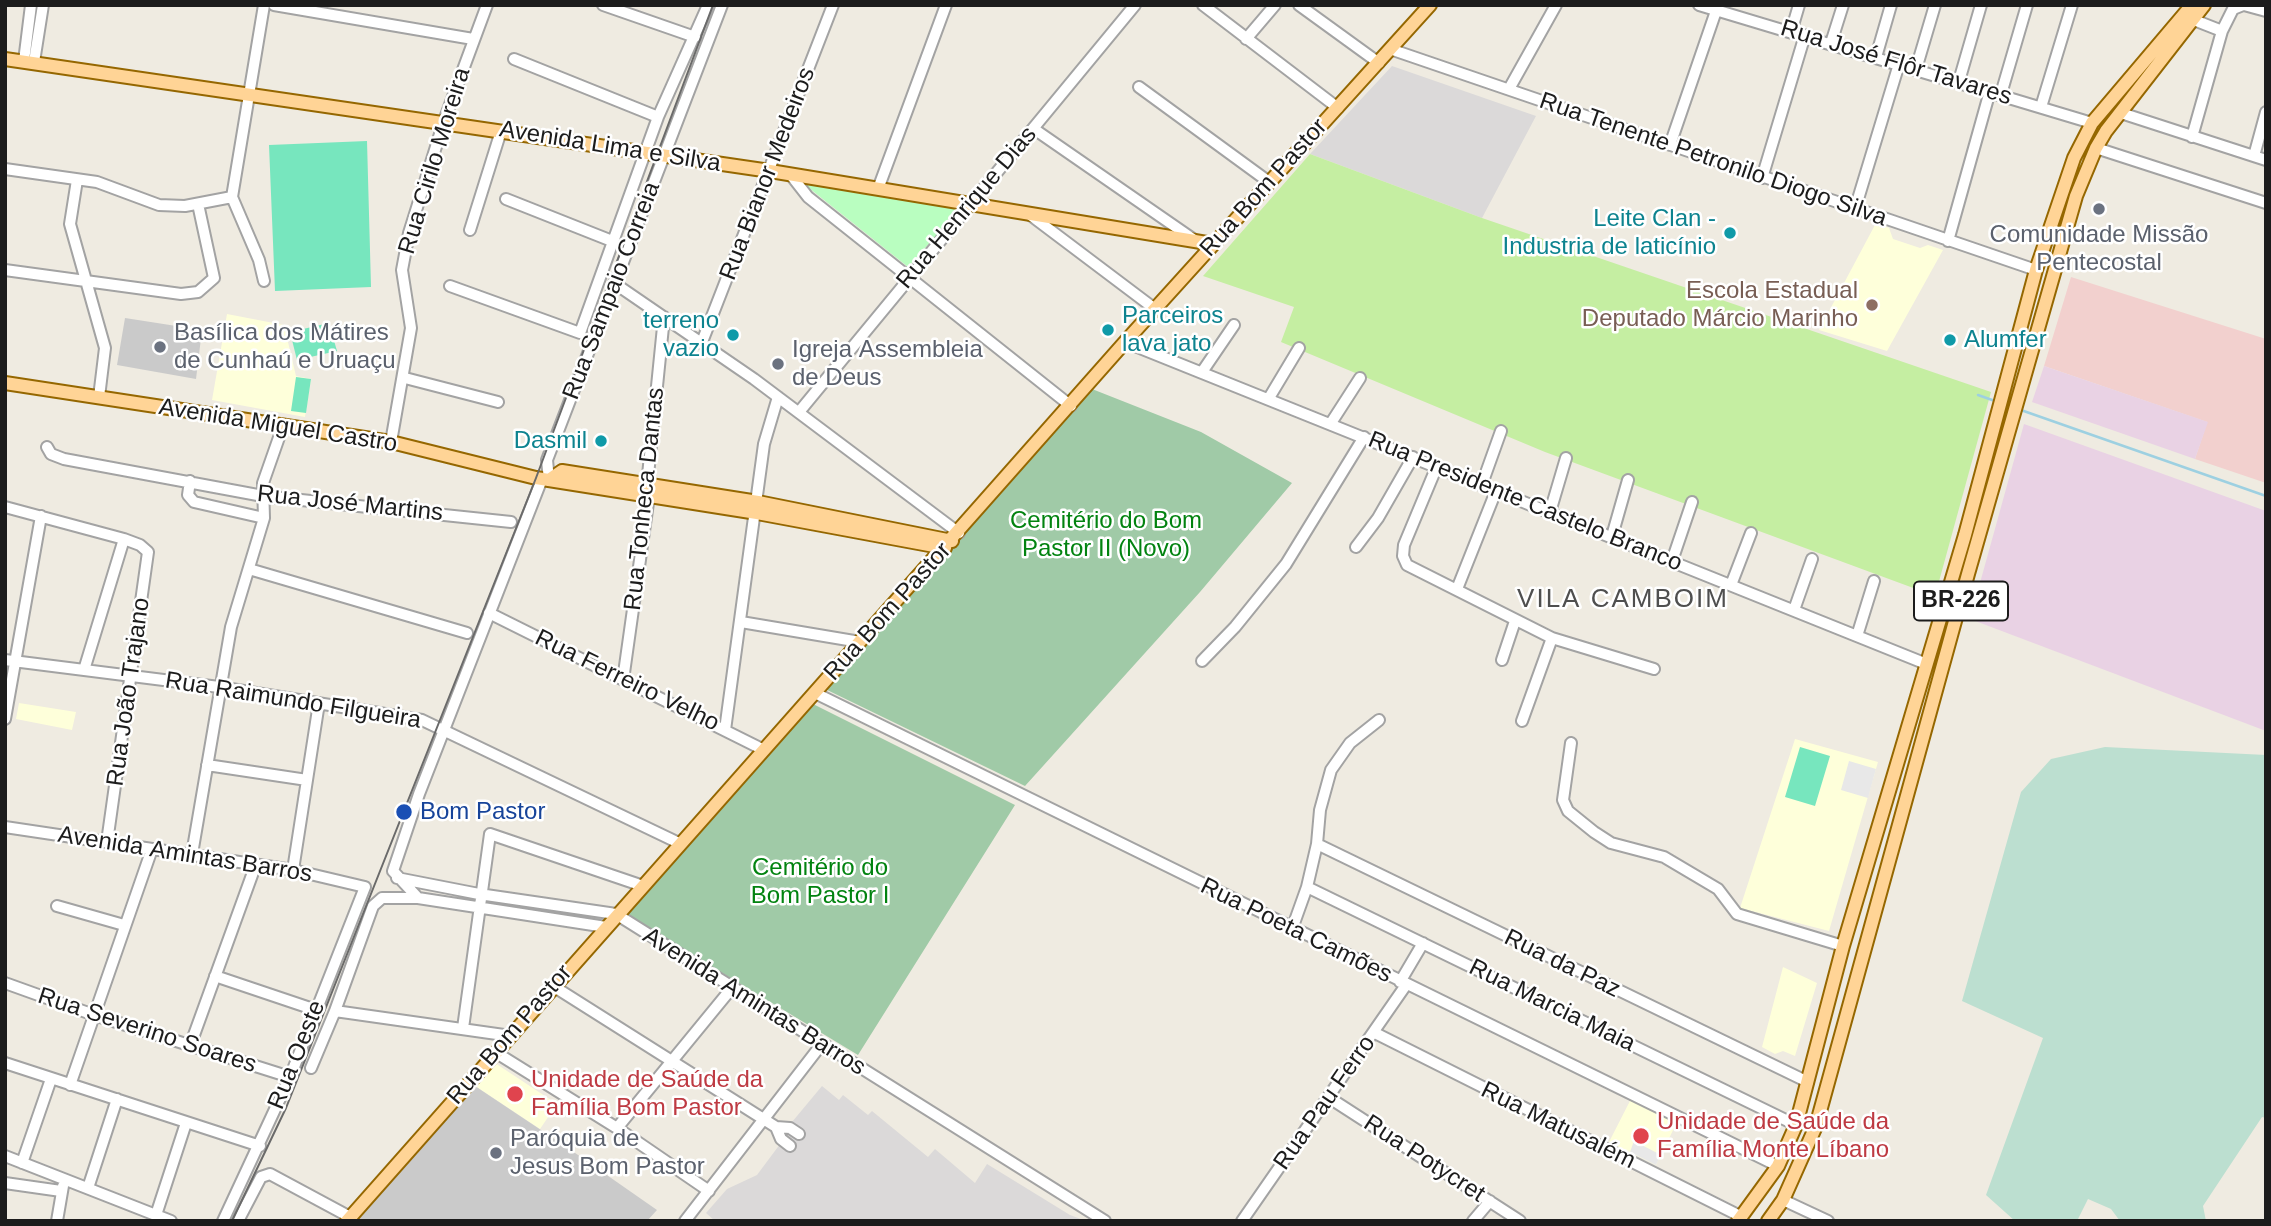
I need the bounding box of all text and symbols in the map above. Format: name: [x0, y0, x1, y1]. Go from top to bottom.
street label: Rua José Flôr Tavares: [1777, 14, 2015, 112]
street label: Rua Cirilo Moreira: [393, 64, 477, 258]
street label: Rua Bianor Medeiros: [714, 64, 822, 284]
street label: Rua Tenente Petronilo Diogo Silva: [1535, 87, 1891, 233]
street label: Rua Bom Pastor: [1194, 113, 1334, 263]
street label: Avenida Lima e Silva: [497, 115, 723, 179]
street label: Rua Henrique Dias: [891, 121, 1043, 295]
street label: Rua Sampaio Correia: [557, 178, 667, 404]
marker: Comunidade Missão Pentecostal: [2091, 201, 2107, 217]
place label: Leite Clan - Industria de laticínio: [1503, 205, 1716, 261]
place label: Comunidade Missão Pentecostal: [1990, 221, 2208, 277]
marker: Leite Clan - Industria de laticínio: [1722, 225, 1738, 241]
place label: Escola Estadual Deputado Márcio Marinho: [1582, 277, 1858, 333]
marker: Escola Estadual Deputado Márcio Marinho: [1864, 297, 1880, 313]
place label: Parceiros lava jato: [1122, 302, 1223, 358]
place label: terreno vazio: [643, 307, 719, 363]
place label: Basílica dos Mátires de Cunhaú e Uruaçu: [174, 319, 395, 375]
marker: Parceiros lava jato: [1100, 322, 1116, 338]
place label: Alumfer: [1964, 326, 2047, 354]
marker: terreno vazio: [725, 327, 741, 343]
marker: Alumfer: [1942, 332, 1958, 348]
place label: Igreja Assembleia de Deus: [792, 336, 983, 392]
marker: Basílica dos Mátires de Cunhaú e Uruaçu: [152, 339, 168, 355]
marker: Igreja Assembleia de Deus: [770, 356, 786, 372]
street label: Rua Tonheca Dantas: [619, 386, 671, 612]
street label: Avenida Miguel Castro: [157, 393, 399, 459]
street label: Rua Presidente Castelo Branco: [1364, 426, 1686, 578]
place label: Dasmil: [514, 427, 587, 455]
marker: Dasmil: [593, 433, 609, 449]
street label: Rua José Martins: [256, 480, 444, 528]
park label: Cemitério do Bom Pastor II (Novo): [1010, 507, 1202, 563]
street label: Rua Bom Pastor: [818, 537, 958, 687]
road number: BR-226: [1914, 582, 2008, 621]
district label: VILA CAMBOIM: [1519, 584, 1727, 616]
street label: Rua João Trajano: [102, 596, 156, 788]
street label: Rua Ferreiro Velho: [530, 624, 724, 738]
street label: Rua Raimundo Filgueira: [163, 667, 423, 735]
place label: Bom Pastor: [420, 798, 545, 826]
marker: Bom Pastor: [394, 802, 414, 822]
street label: Avenida Amintas Barros: [56, 821, 314, 889]
park label: Cemitério do Bom Pastor I: [751, 854, 889, 910]
street label: Rua Poeta Camões: [1196, 872, 1396, 990]
street label: Avenida Amintas Barros: [637, 922, 871, 1082]
street label: Rua da Paz: [1499, 924, 1625, 1004]
street label: Rua Marcia Maia: [1464, 953, 1640, 1059]
street label: Rua Bom Pastor: [441, 959, 579, 1111]
street label: Rua Severino Soares: [34, 982, 260, 1080]
street label: Rua Oeste: [262, 996, 332, 1114]
street label: Rua Pau Ferro: [1268, 1030, 1382, 1176]
place label: Unidade de Saúde da Família Bom Pastor: [531, 1066, 763, 1122]
street label: Rua Matusalém: [1476, 1076, 1640, 1176]
marker: Unidade de Saúde da Família Bom Pastor: [505, 1084, 525, 1104]
place label: Unidade de Saúde da Família Monte Líbano: [1657, 1108, 1889, 1164]
street label: Rua Potycret: [1358, 1109, 1490, 1209]
place label: Paróquia de Jesus Bom Pastor: [510, 1125, 705, 1181]
marker: Unidade de Saúde da Família Monte Líbano: [1631, 1126, 1651, 1146]
marker: Paróquia de Jesus Bom Pastor: [488, 1145, 504, 1161]

